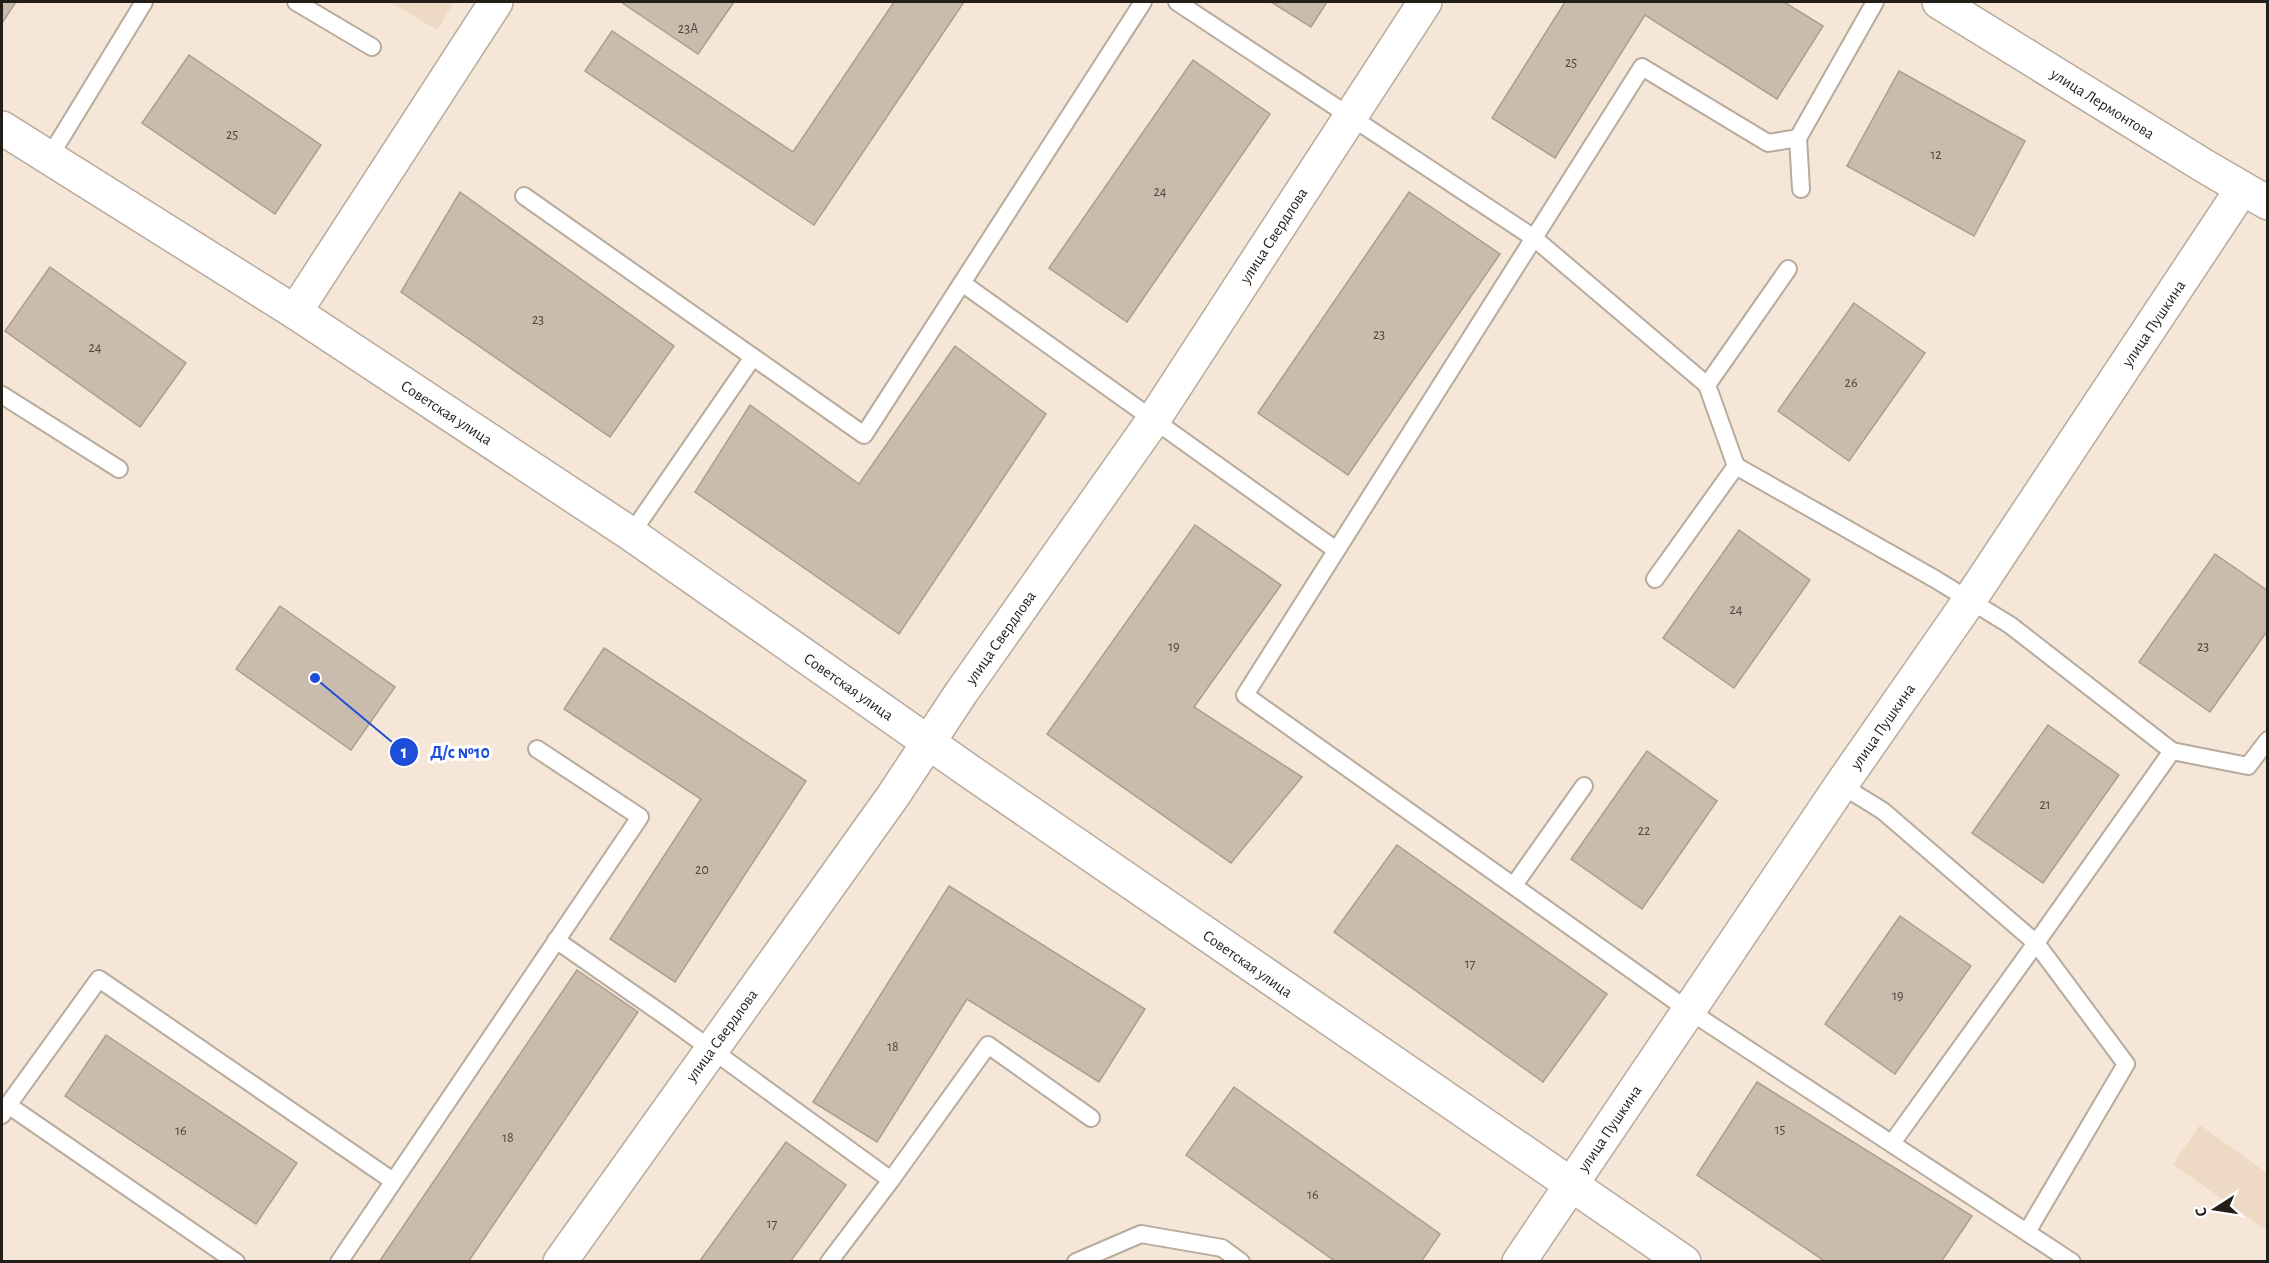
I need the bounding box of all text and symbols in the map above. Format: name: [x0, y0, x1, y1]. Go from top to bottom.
house number: 23А: [678, 22, 698, 36]
house number: 25: [1565, 56, 1577, 70]
street label: улица Лермонтова: [2046, 65, 2157, 143]
house number: 25: [226, 128, 238, 142]
house number: 12: [1930, 148, 1942, 162]
house number: 24: [1153, 185, 1167, 199]
street label: улица Свердлова: [1237, 185, 1311, 287]
street label: улица Пушкина: [2119, 277, 2189, 371]
house number: 23: [532, 313, 544, 327]
house number: 23: [1373, 328, 1385, 342]
house number: 24: [88, 341, 102, 355]
house number: 26: [1845, 376, 1857, 390]
street label: Советская улица: [397, 377, 495, 449]
street label: улица Свердлова: [962, 588, 1040, 689]
house number: 24: [1729, 603, 1743, 617]
house number: 19: [1168, 640, 1180, 654]
house number: 23: [2197, 640, 2209, 654]
street label: Советская улица: [800, 650, 896, 724]
street label: улица Пушкина: [1847, 681, 1919, 774]
callout: Д/с №10: [389, 734, 502, 770]
text: 1: [401, 744, 407, 762]
text: Д/с №10: [430, 744, 490, 762]
house number: 21: [2039, 798, 2051, 812]
house number: 22: [1638, 824, 1650, 838]
house number: 20: [695, 863, 709, 877]
street label: Советская улица: [1199, 927, 1295, 1001]
house number: 17: [1465, 957, 1475, 971]
street label: улица Свердлова: [682, 986, 761, 1086]
house number: 19: [1892, 989, 1904, 1003]
house number: 18: [887, 1040, 899, 1054]
street label: улица Пушкина: [1575, 1082, 1645, 1176]
house number: 15: [1775, 1123, 1785, 1137]
house number: 16: [175, 1124, 187, 1138]
house number: 18: [502, 1131, 514, 1145]
north arrow: [2185, 1179, 2245, 1239]
house number: 16: [1307, 1188, 1319, 1202]
text: С: [2193, 1206, 2210, 1218]
house number: 17: [767, 1217, 777, 1231]

